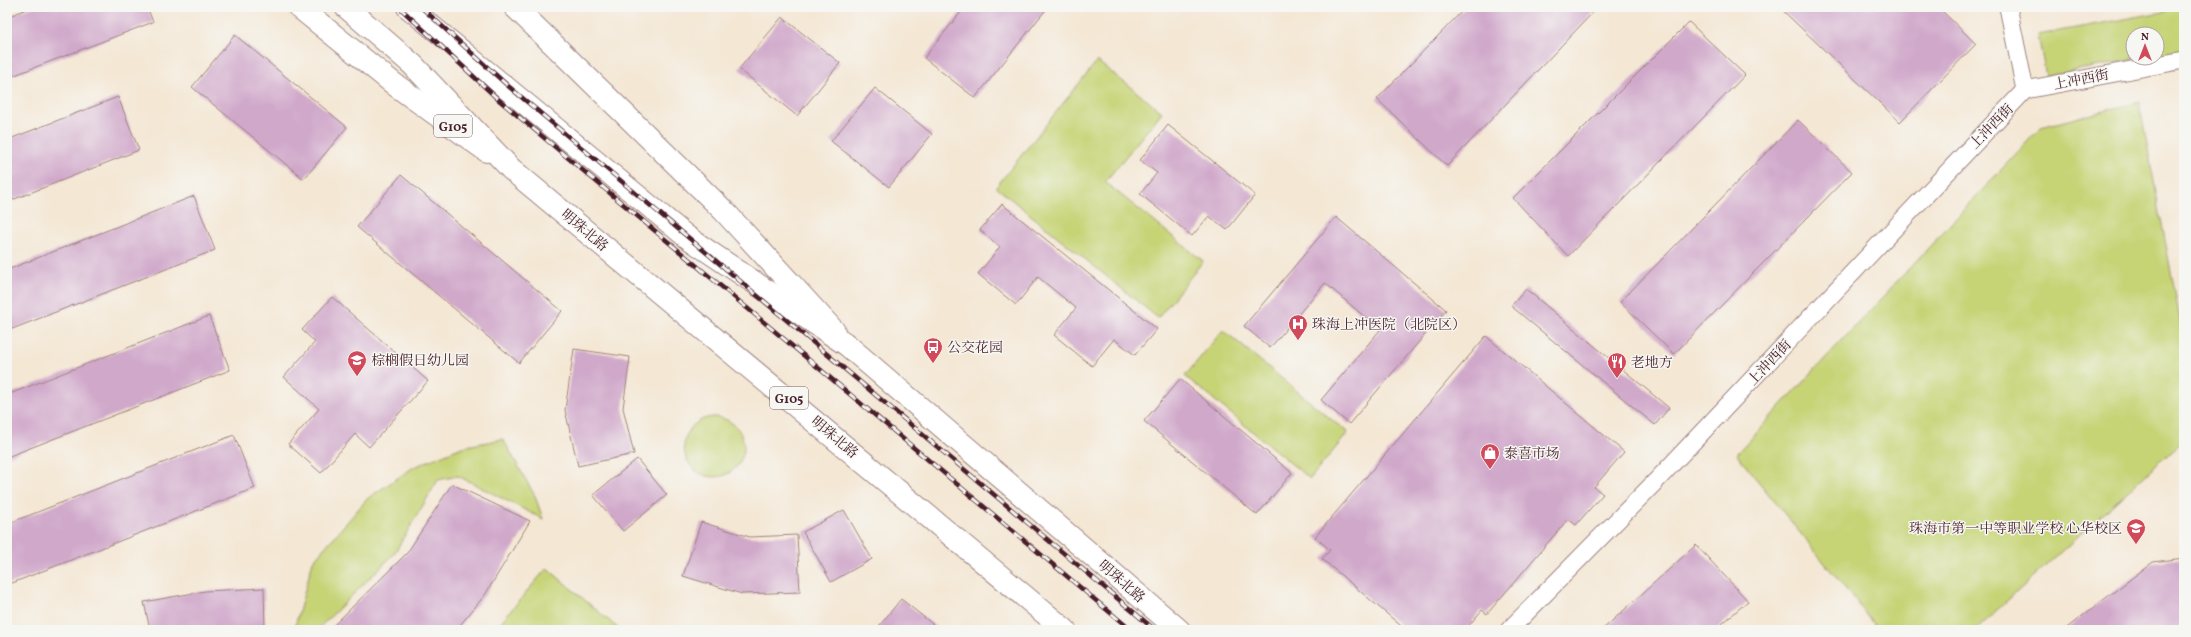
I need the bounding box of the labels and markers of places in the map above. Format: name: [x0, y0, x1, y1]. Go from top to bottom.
hospital icon: 珠海上冲医院（北院区）: [1287, 313, 1309, 341]
place label: 珠海上冲医院（北院区）: [1312, 316, 1466, 335]
bus stop icon: 公交花园: [922, 336, 944, 364]
place label: 公交花园: [947, 339, 1003, 358]
school or university icon: 棕榈假日幼儿园: [346, 349, 368, 377]
restaurant icon: 老地方: [1606, 351, 1628, 379]
place label: 棕榈假日幼儿园: [371, 352, 469, 371]
place label: 老地方: [1631, 354, 1673, 373]
shop icon: 泰喜市场: [1479, 442, 1501, 470]
place label: 泰喜市场: [1504, 445, 1560, 464]
school or university icon: 珠海市第一中等职业学校 心华校区: [2125, 517, 2147, 545]
place label: 珠海市第一中等职业学校 心华校区: [1909, 520, 2122, 539]

